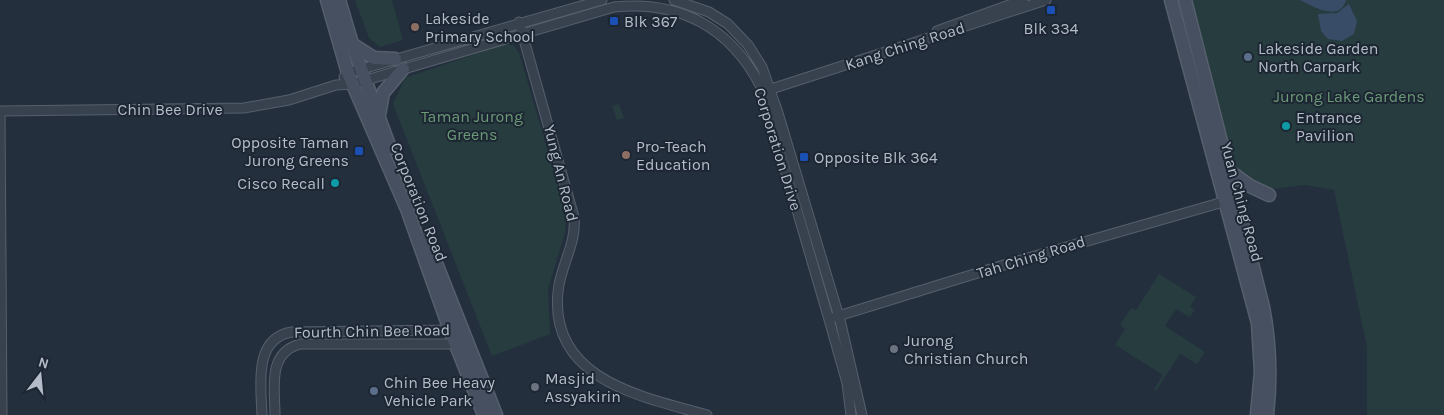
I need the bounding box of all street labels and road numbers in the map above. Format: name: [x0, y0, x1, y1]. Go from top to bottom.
street label: Kang Ching Road: [843, 18, 967, 74]
street label: Corporation Drive: [750, 85, 806, 213]
street label: Chin Bee Drive: [117, 100, 223, 119]
street label: Yung An Road: [540, 122, 582, 224]
street label: Corporation Road: [386, 140, 452, 264]
street label: Yuan Ching Road: [1217, 140, 1267, 264]
street label: Tah Ching Road: [974, 231, 1088, 283]
street label: Fourth Chin Bee Road: [294, 320, 450, 342]

